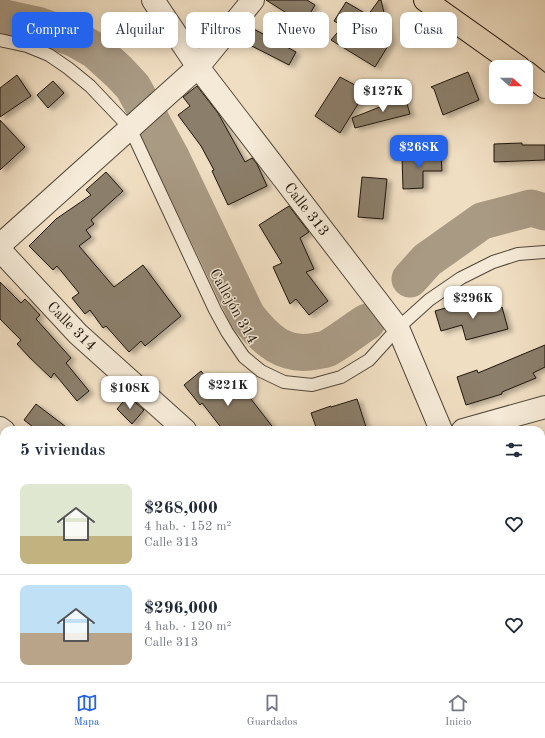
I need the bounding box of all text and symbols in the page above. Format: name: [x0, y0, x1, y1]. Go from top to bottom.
chip: Comprar: [12, 12, 93, 48]
chip: Alquilar: [101, 12, 178, 48]
chip: Filtros: [186, 12, 255, 48]
chip: Nuevo: [263, 12, 329, 48]
chip: Piso: [337, 12, 392, 48]
chip: Casa: [400, 12, 457, 48]
north arrow: [489, 60, 533, 104]
map controls: [489, 60, 533, 104]
pin: $127K: [355, 79, 411, 113]
text: $127K: [363, 85, 403, 98]
pin: $268K: [391, 135, 447, 169]
text: $268K: [399, 141, 439, 154]
street label: Calle 313: [281, 181, 331, 239]
street label: Callejón 314: [206, 267, 259, 347]
pin: $296K: [445, 286, 501, 320]
text: $296K: [453, 292, 493, 305]
street label: Calle 314: [43, 300, 98, 355]
pin: $221K: [200, 373, 256, 407]
pin: $108K: [102, 376, 158, 410]
text: $221K: [208, 379, 248, 392]
text: $108K: [110, 382, 150, 395]
icon: filters: [503, 439, 525, 461]
text: 5 viviendas: [20, 442, 105, 459]
icon: home: [52, 500, 100, 548]
text: $268,000: [144, 500, 218, 517]
icon: heart: [503, 513, 525, 535]
text: 4 hab. · 152 m²: [144, 520, 231, 533]
text: Calle 313: [144, 536, 198, 549]
text: $296,000: [144, 600, 218, 617]
icon: home: [52, 601, 100, 649]
icon: heart: [503, 614, 525, 636]
text: 4 hab. · 120 m²: [144, 620, 231, 633]
text: Calle 313: [144, 636, 198, 649]
tab: Mapa: [74, 692, 99, 730]
tab: Guardados: [247, 692, 298, 730]
tab: Inicio: [445, 692, 471, 730]

